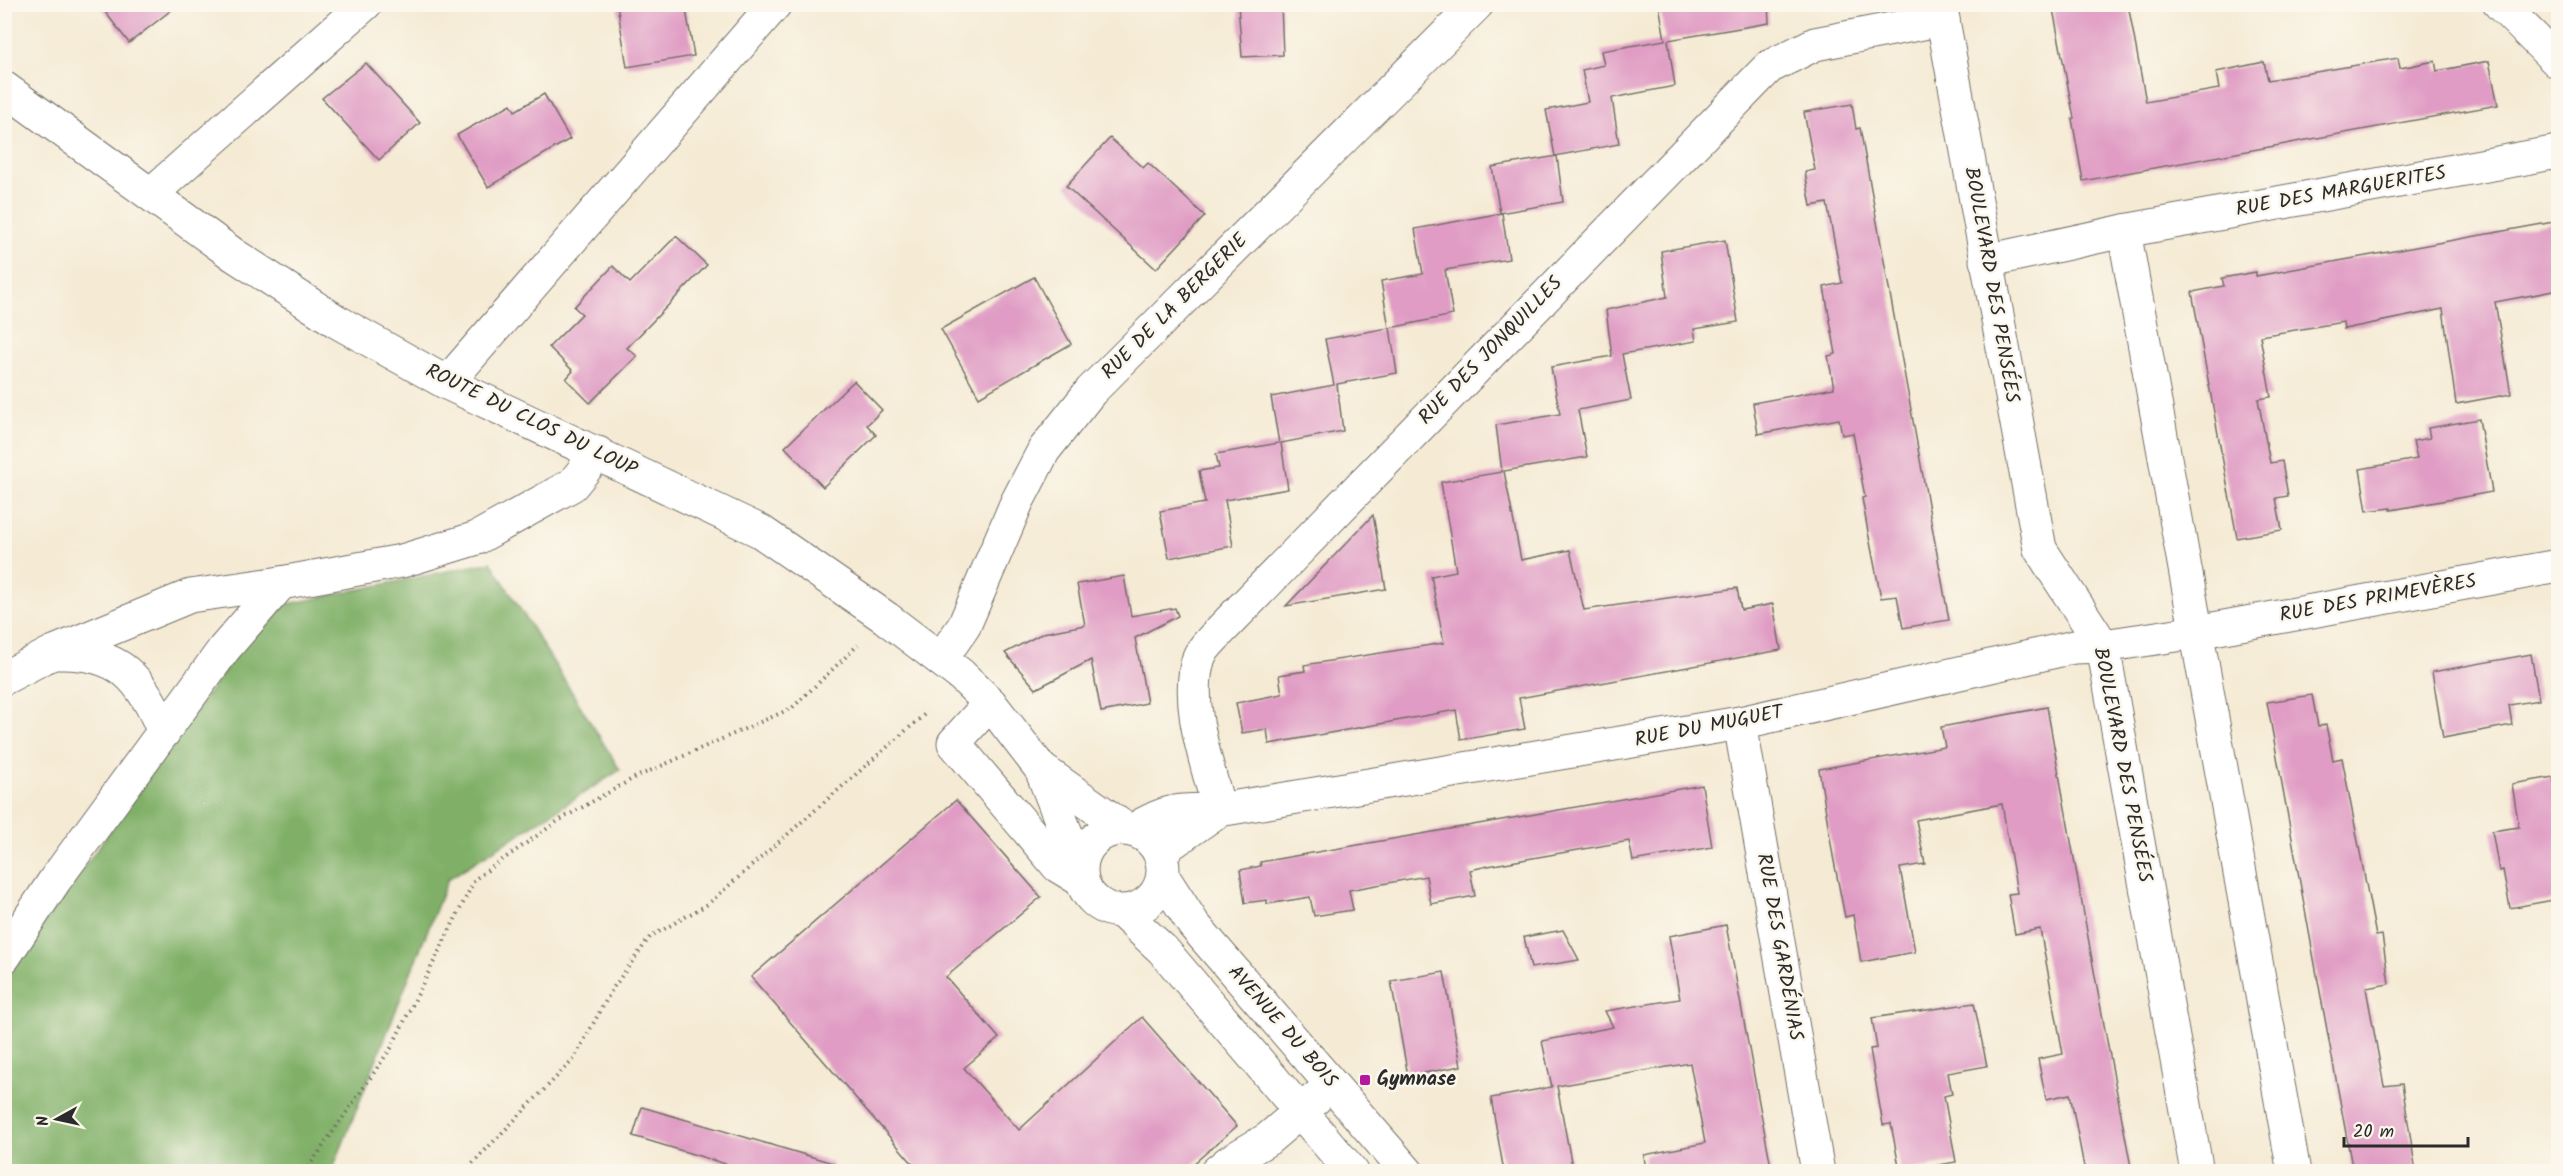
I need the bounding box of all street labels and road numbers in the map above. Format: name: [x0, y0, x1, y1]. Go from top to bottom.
street label: RUE DES MARGUERITES: [2233, 158, 2449, 226]
street label: BOULEVARD DES PENSÉES: [1954, 165, 2028, 406]
street label: RUE DE LA BERGERIE: [1094, 225, 1257, 388]
street label: RUE DES JONQUILLES: [1411, 269, 1571, 433]
street label: ROUTE DU CLOS DU LOUP: [420, 356, 643, 487]
street label: RUE DES PRIMEVÈRES: [2277, 566, 2479, 632]
street label: BOULEVARD DES PENSÉES: [2083, 645, 2161, 886]
street label: RUE DU MUGUET: [1632, 696, 1788, 757]
street label: RUE DES GARDÉNIAS: [1747, 851, 1811, 1044]
street label: AVENUE DU BOIS: [1219, 958, 1345, 1096]

